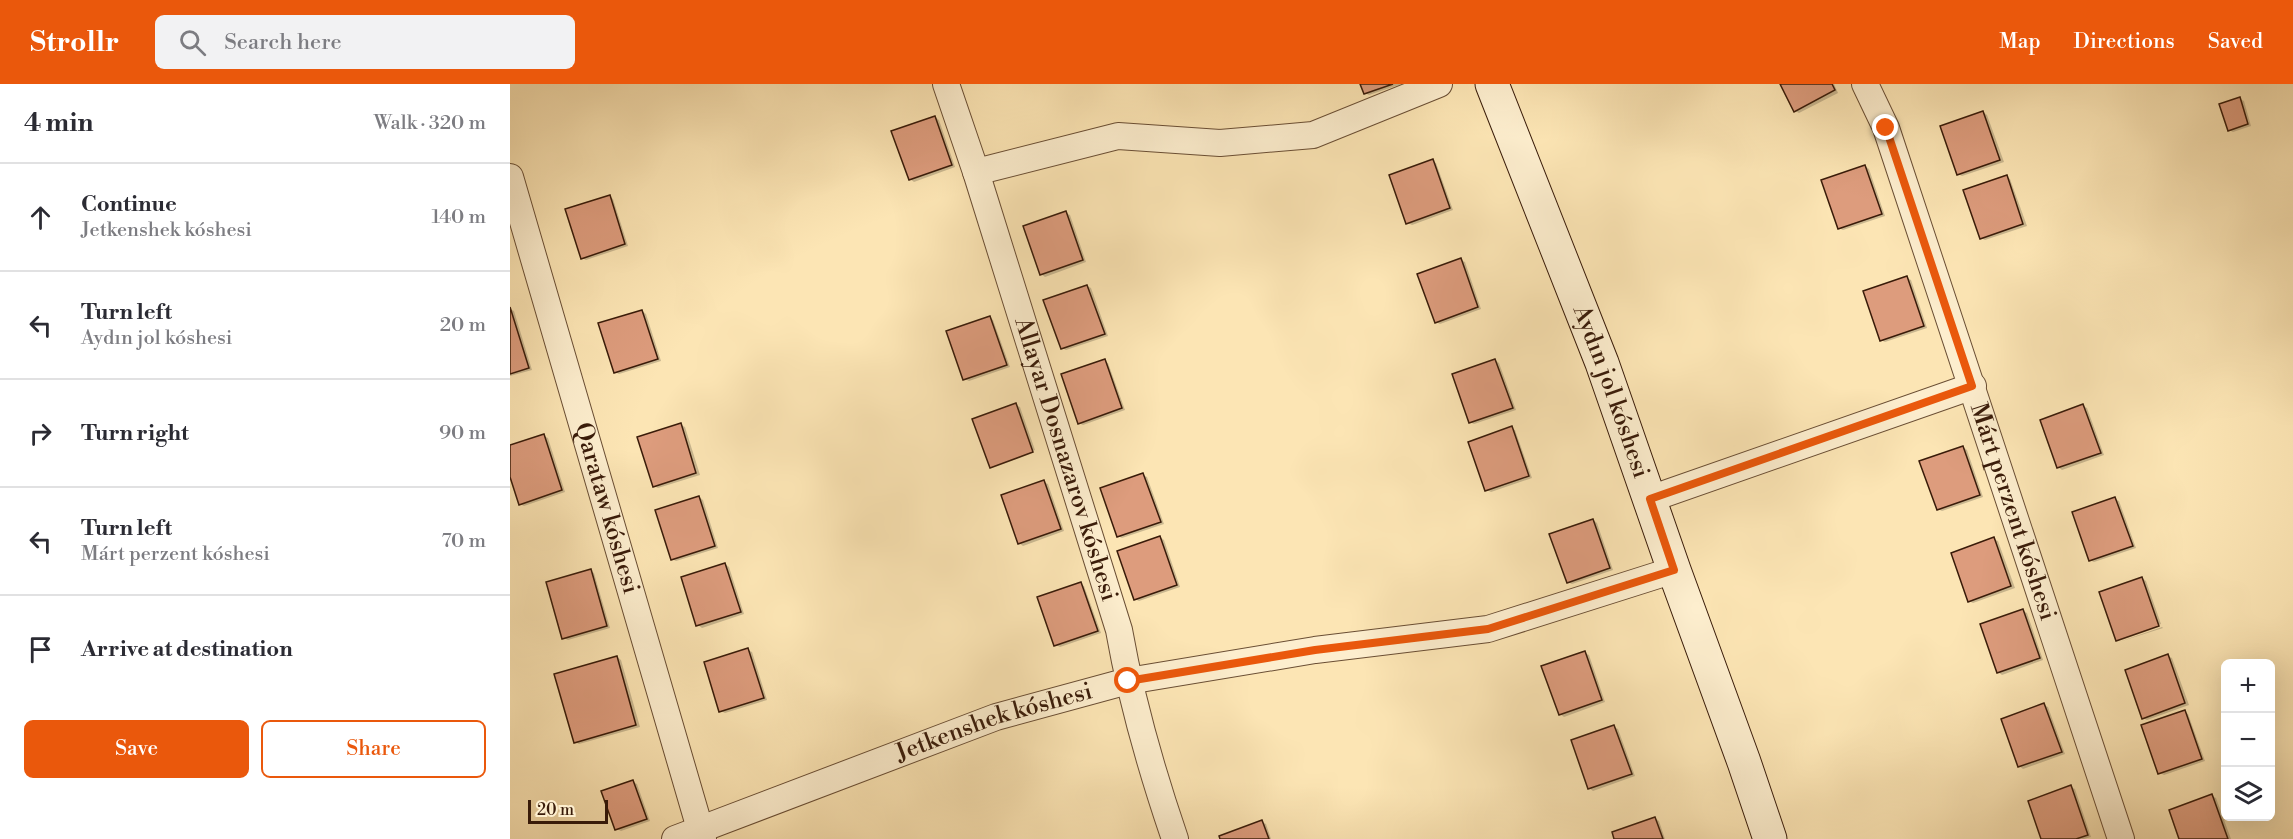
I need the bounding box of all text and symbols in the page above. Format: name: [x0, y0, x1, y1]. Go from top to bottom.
search box: [155, 15, 575, 69]
text: Strollr: [30, 25, 119, 60]
icon: search: [176, 26, 209, 59]
text: Search here: [224, 29, 342, 56]
text: Map: [1999, 29, 2041, 55]
text: Directions: [2074, 29, 2175, 55]
text: Saved: [2208, 29, 2263, 55]
text: 4 min: [24, 107, 94, 139]
text: Walk · 320 m: [374, 111, 486, 136]
route end: [1872, 114, 1898, 140]
text: Continue: [81, 191, 177, 218]
icon: ahead: [24, 201, 57, 234]
text: 140 m: [431, 205, 486, 230]
text: Jetkenshek kóshesi: [81, 218, 252, 243]
text: Turn left: [81, 299, 172, 326]
street label: Aydın jol kóshesi: [1565, 300, 1656, 482]
icon: left: [24, 309, 57, 342]
text: 20 m: [440, 313, 486, 338]
street label: Allayar Dosnazarov kóshesi: [1007, 313, 1124, 605]
text: Aydın jol kóshesi: [81, 326, 232, 351]
street label: Márt perzent kóshesi: [1963, 399, 2063, 624]
icon: right: [24, 417, 57, 450]
street label: Qarataw kóshesi: [567, 419, 646, 597]
text: Turn right: [81, 420, 189, 447]
text: 90 m: [439, 421, 486, 446]
text: Turn left: [81, 515, 172, 542]
icon: left: [24, 525, 57, 558]
text: 70 m: [442, 529, 486, 554]
text: Márt perzent kóshesi: [81, 542, 270, 567]
icon: arrive: [24, 633, 57, 666]
text: Arrive at destination: [81, 636, 293, 663]
map controls: [2221, 659, 2275, 821]
button: +: [2221, 659, 2275, 713]
route start: [1114, 667, 1140, 693]
street label: Jetkenshek kóshesi: [891, 676, 1096, 769]
button: −: [2221, 713, 2275, 767]
button: Save: [24, 720, 249, 778]
button: Share: [261, 720, 486, 778]
button: layers: [2221, 767, 2275, 821]
scale bar: [528, 797, 608, 824]
text: 20 m: [537, 800, 574, 820]

